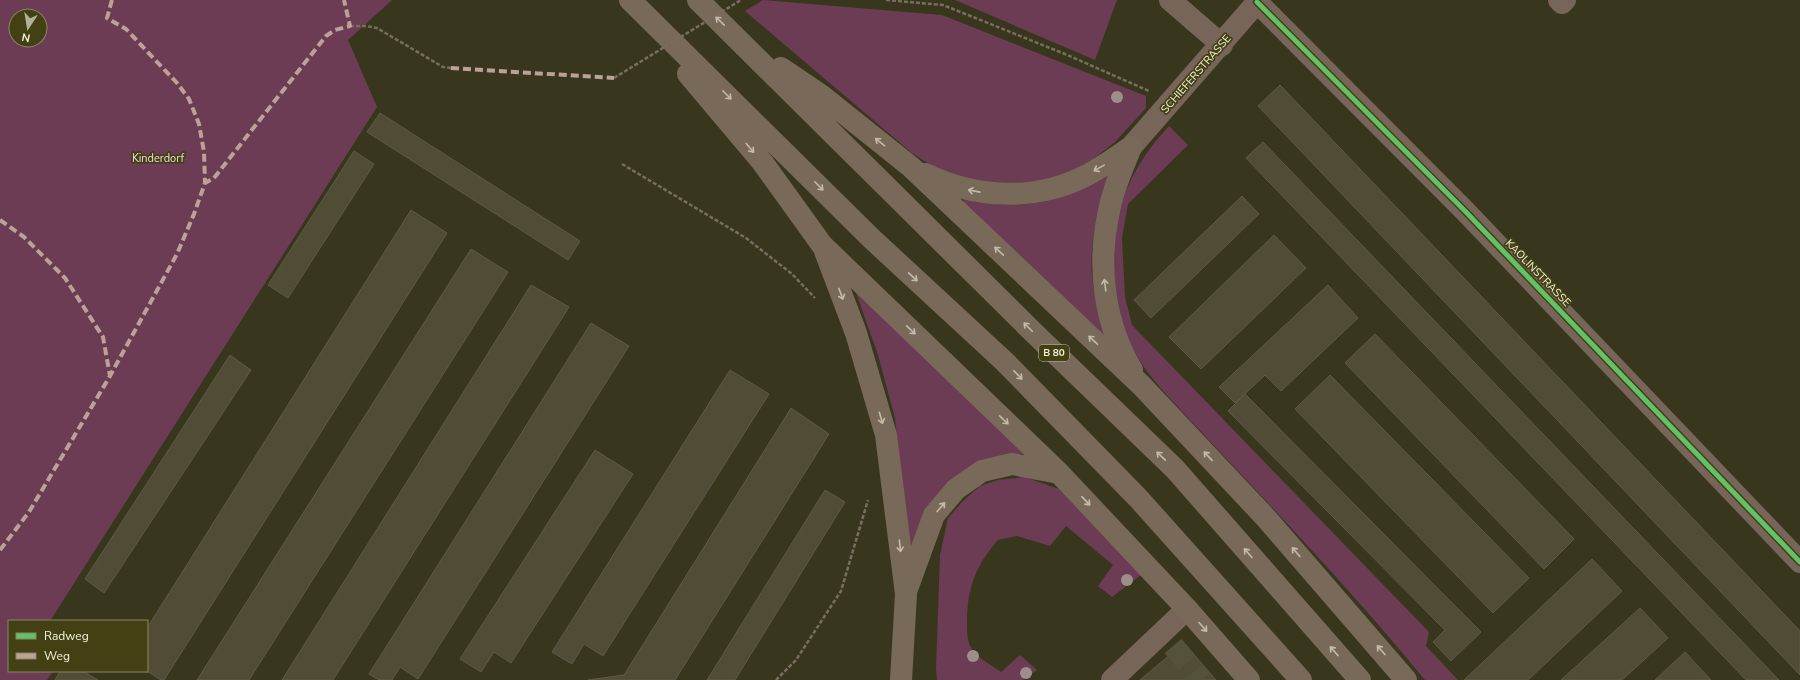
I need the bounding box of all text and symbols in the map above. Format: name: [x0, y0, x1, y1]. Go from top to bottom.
north arrow: [8, 8, 48, 48]
one-way arrow: [715, 16, 725, 26]
text: N: [20, 29, 32, 45]
street label: SCHIEFERSTRASSE: [1158, 31, 1234, 117]
one-way arrow: [722, 90, 732, 100]
one-way arrow: [875, 138, 886, 147]
one-way arrow: [745, 142, 754, 153]
park label: Kinderdorf: [132, 151, 184, 166]
one-way arrow: [1093, 165, 1105, 173]
one-way arrow: [814, 181, 824, 191]
one-way arrow: [968, 187, 981, 195]
street label: KAOLINSTRASSE: [1502, 236, 1574, 310]
one-way arrow: [994, 246, 1004, 256]
one-way arrow: [908, 272, 918, 281]
one-way arrow: [1101, 279, 1109, 292]
one-way arrow: [838, 288, 845, 300]
one-way arrow: [1023, 322, 1033, 332]
one-way arrow: [906, 325, 916, 335]
one-way arrow: [1088, 335, 1098, 345]
road number: B 80: [1039, 345, 1069, 361]
one-way arrow: [1013, 370, 1023, 380]
one-way arrow: [878, 411, 885, 424]
one-way arrow: [999, 415, 1009, 425]
one-way arrow: [1156, 451, 1166, 461]
one-way arrow: [1203, 451, 1213, 461]
one-way arrow: [1081, 496, 1091, 506]
one-way arrow: [937, 501, 945, 512]
one-way arrow: [896, 539, 904, 552]
one-way arrow: [1291, 547, 1300, 557]
one-way arrow: [1244, 548, 1253, 558]
legend: [8, 620, 148, 672]
one-way arrow: [1198, 621, 1207, 631]
text: Radweg: [44, 628, 89, 644]
one-way arrow: [1376, 645, 1385, 656]
one-way arrow: [1330, 646, 1339, 656]
text: Weg: [44, 648, 70, 664]

